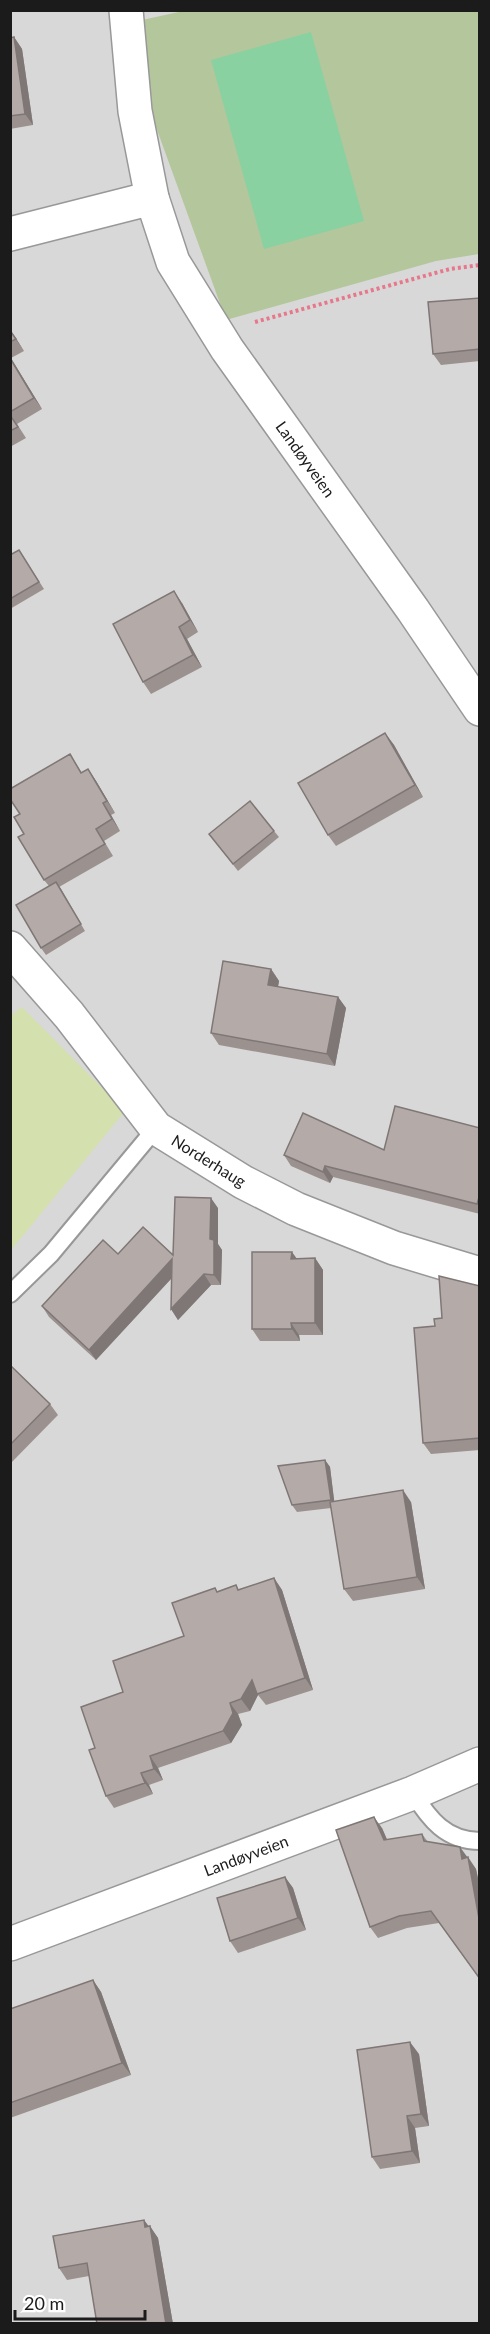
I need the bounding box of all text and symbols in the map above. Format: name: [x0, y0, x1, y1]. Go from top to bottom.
street label: Landøyveien: [272, 417, 339, 501]
street label: Norderhaug: [168, 1130, 250, 1191]
street label: Landøyveien: [201, 1831, 291, 1880]
scale bar: [15, 2283, 146, 2321]
text: 20 m: [24, 2292, 64, 2314]

